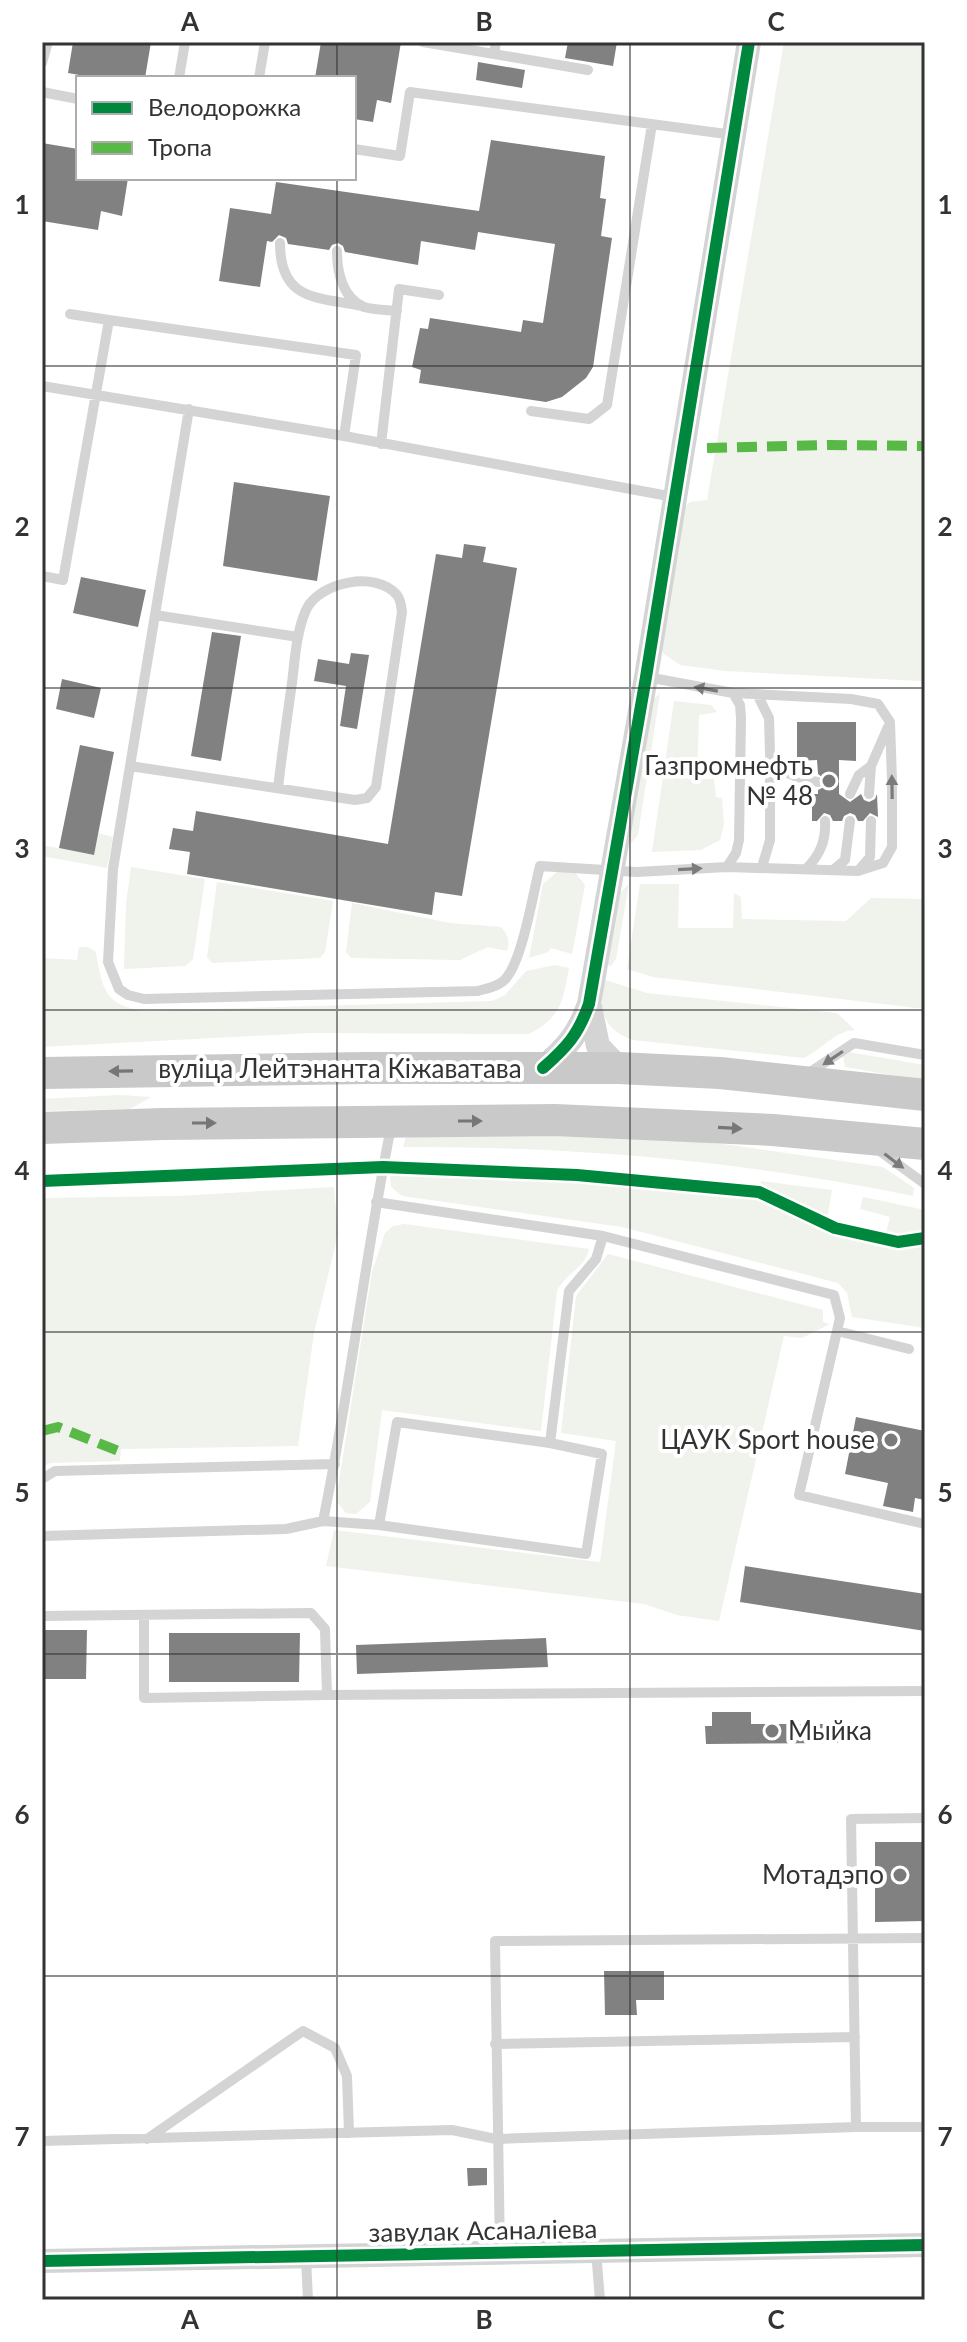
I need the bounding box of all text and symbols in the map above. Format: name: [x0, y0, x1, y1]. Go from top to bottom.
text: A: [180, 5, 200, 37]
text: B: [475, 5, 493, 37]
text: C: [767, 5, 785, 37]
legend: [76, 76, 356, 180]
text: Велодорожка: [148, 92, 301, 121]
text: Тропа: [148, 132, 212, 161]
text: 1: [14, 188, 30, 220]
text: 1: [937, 188, 953, 220]
text: 2: [14, 510, 30, 542]
text: 2: [937, 510, 953, 542]
one-way arrow: [693, 682, 718, 694]
place label: Газпромнефть № 48: [644, 749, 813, 811]
marker: Газпромнефть № 48: [820, 772, 838, 790]
one-way arrow: [886, 774, 898, 799]
text: 3: [14, 832, 30, 864]
text: 3: [937, 832, 953, 864]
one-way arrow: [678, 862, 703, 875]
one-way arrow: [822, 1050, 843, 1065]
street label: вуліца Лейтэнанта Кіжаватава: [158, 1052, 522, 1084]
one-way arrow: [108, 1065, 133, 1077]
one-way arrow: [458, 1115, 483, 1127]
one-way arrow: [192, 1117, 217, 1130]
one-way arrow: [717, 1121, 743, 1134]
one-way arrow: [884, 1153, 904, 1169]
text: 4: [14, 1154, 30, 1186]
text: 4: [937, 1154, 953, 1186]
place label: ЦАУК Sport house: [660, 1423, 875, 1455]
marker: ЦАУК Sport house: [882, 1431, 900, 1449]
text: 5: [14, 1476, 30, 1508]
text: 5: [937, 1476, 953, 1508]
place label: Мыйка: [788, 1714, 872, 1746]
marker: Мыйка: [763, 1722, 781, 1740]
text: 6: [14, 1798, 30, 1830]
text: 6: [937, 1798, 953, 1830]
place label: Мотадэпо: [762, 1858, 884, 1890]
marker: Мотадэпо: [891, 1866, 909, 1884]
text: 7: [14, 2120, 30, 2152]
text: 7: [937, 2120, 953, 2152]
street label: завулак Асаналіева: [368, 2212, 598, 2248]
text: A: [180, 2303, 200, 2335]
text: B: [475, 2303, 493, 2335]
text: C: [767, 2303, 785, 2335]

